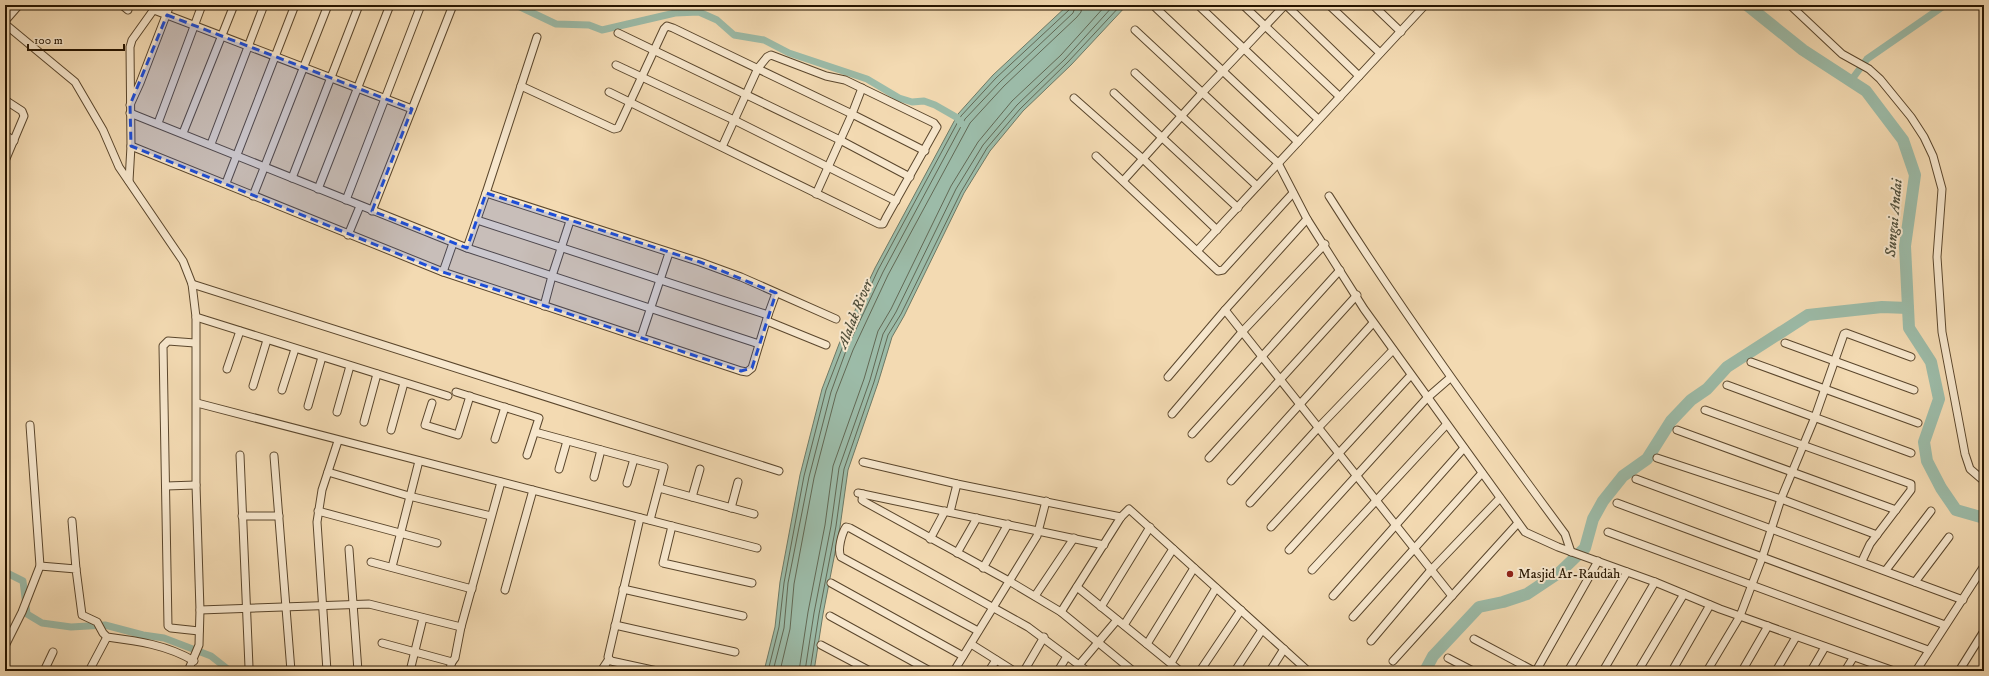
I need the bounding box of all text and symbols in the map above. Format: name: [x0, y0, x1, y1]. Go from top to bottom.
scale bar: [28, 26, 124, 52]
text: 100 m: [34, 33, 63, 48]
water label: Sungai Andai: [1881, 177, 1907, 259]
water label: Alalak River: [832, 275, 878, 353]
place label: Masjid Ar-Raudah: [1518, 565, 1621, 583]
marker: Masjid Ar-Raudah: [1505, 569, 1515, 579]

